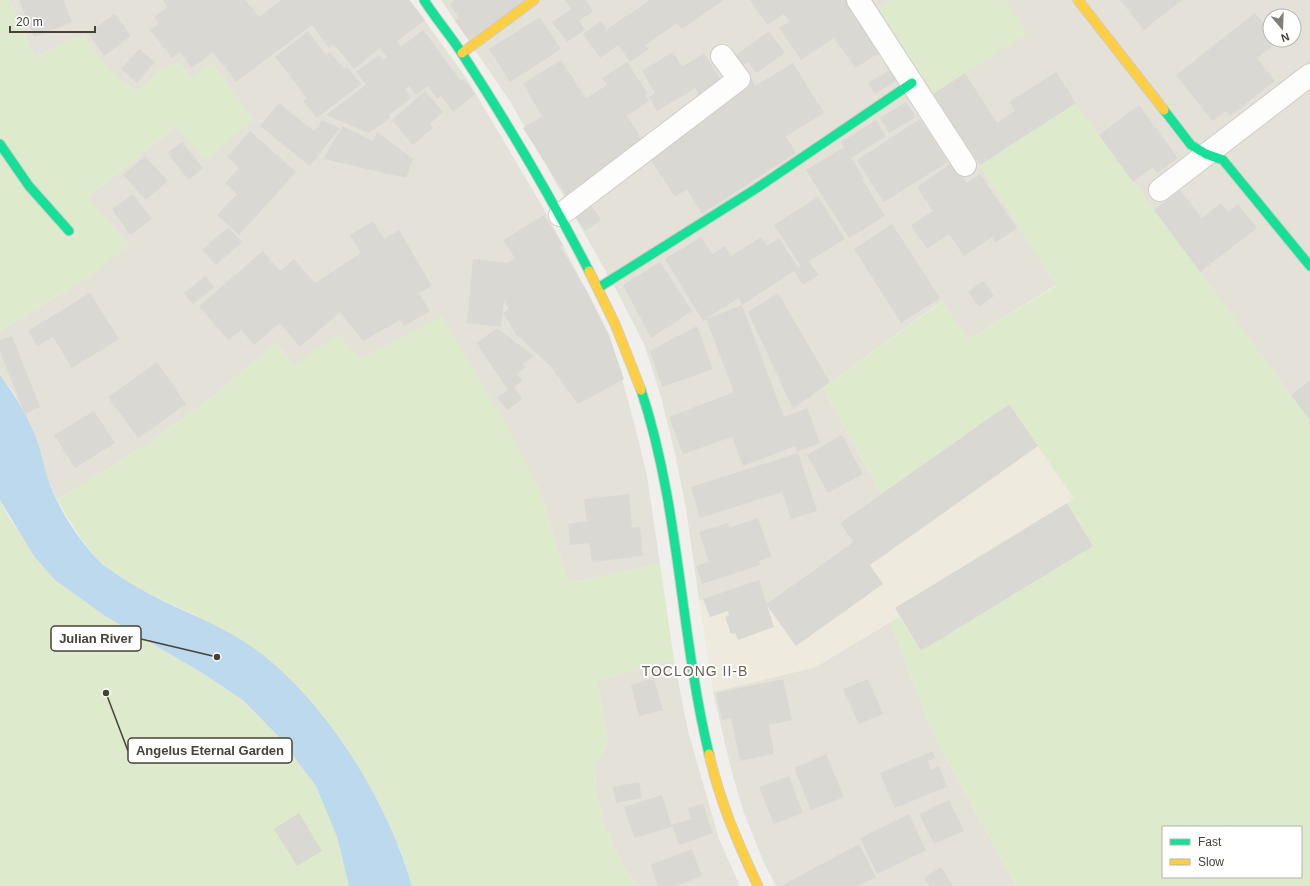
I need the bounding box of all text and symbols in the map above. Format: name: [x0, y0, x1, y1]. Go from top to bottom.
scale bar: [10, 8, 95, 34]
north arrow: [1262, 8, 1302, 48]
text: 20 m: [16, 15, 43, 29]
text: N: [1279, 30, 1291, 44]
callout: Julian River: [51, 626, 141, 651]
text: Julian River: [59, 631, 133, 646]
district label: TOCLONG II-B: [642, 663, 748, 679]
callout: Angelus Eternal Garden: [128, 738, 292, 763]
text: Angelus Eternal Garden: [136, 743, 284, 758]
legend: [1162, 826, 1302, 878]
text: Fast: [1198, 835, 1222, 849]
text: Slow: [1198, 855, 1224, 869]

